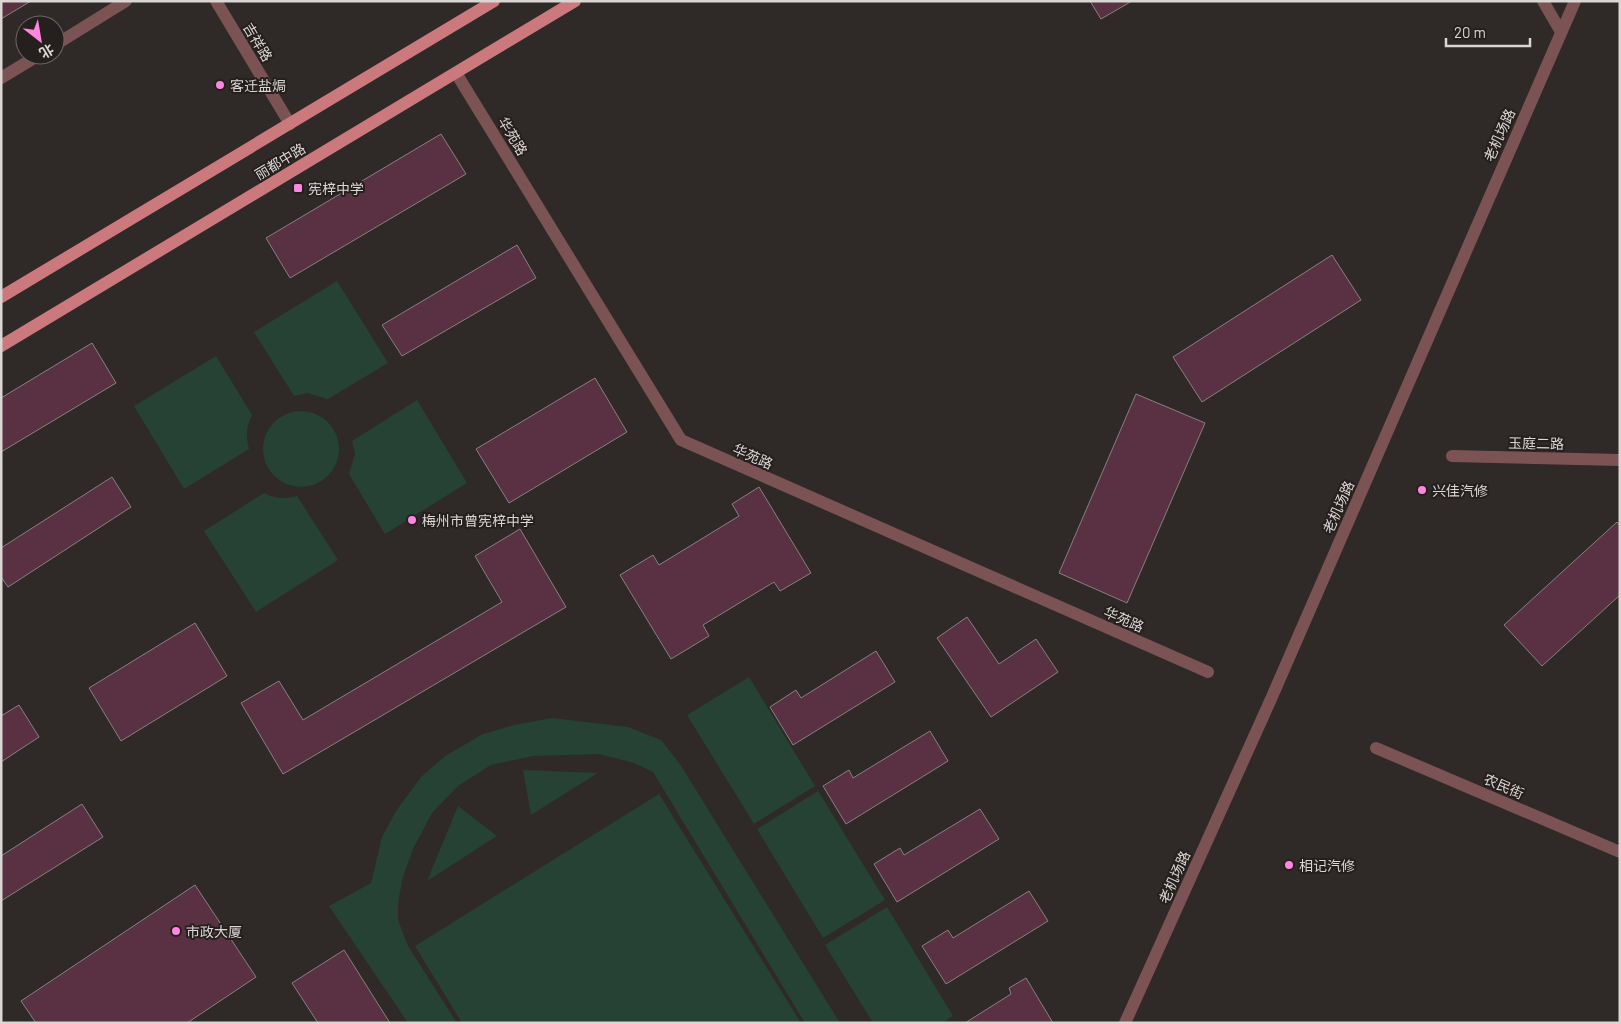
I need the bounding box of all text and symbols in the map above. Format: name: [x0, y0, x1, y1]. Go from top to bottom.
north arrow: [15, 15, 65, 65]
scale bar: [1446, 15, 1530, 47]
street label: 吉祥路: [240, 20, 276, 64]
text: 20 m: [1454, 23, 1486, 41]
text: 北: [37, 41, 57, 62]
place label: 客迁盐焗: [230, 77, 286, 94]
marker: 客迁盐焗: [214, 79, 226, 91]
street label: 老机场路: [1480, 106, 1518, 164]
street label: 华苑路: [495, 114, 531, 158]
street label: 丽都中路: [252, 139, 308, 183]
place label: 宪梓中学: [308, 180, 364, 197]
marker: 宪梓中学: [292, 182, 304, 194]
street label: 玉庭二路: [1508, 434, 1564, 452]
street label: 华苑路: [730, 440, 776, 472]
street label: 老机场路: [1319, 478, 1357, 536]
place label: 兴佳汽修: [1432, 482, 1488, 499]
marker: 兴佳汽修: [1416, 484, 1428, 496]
place label: 梅州市曾宪梓中学: [422, 512, 534, 529]
marker: 梅州市曾宪梓中学: [406, 514, 418, 526]
street label: 华苑路: [1101, 603, 1147, 635]
street label: 农民街: [1481, 770, 1527, 802]
street label: 老机场路: [1155, 848, 1193, 906]
place label: 相记汽修: [1299, 857, 1355, 874]
marker: 相记汽修: [1283, 859, 1295, 871]
place label: 市政大厦: [186, 923, 242, 940]
marker: 市政大厦: [170, 925, 182, 937]

